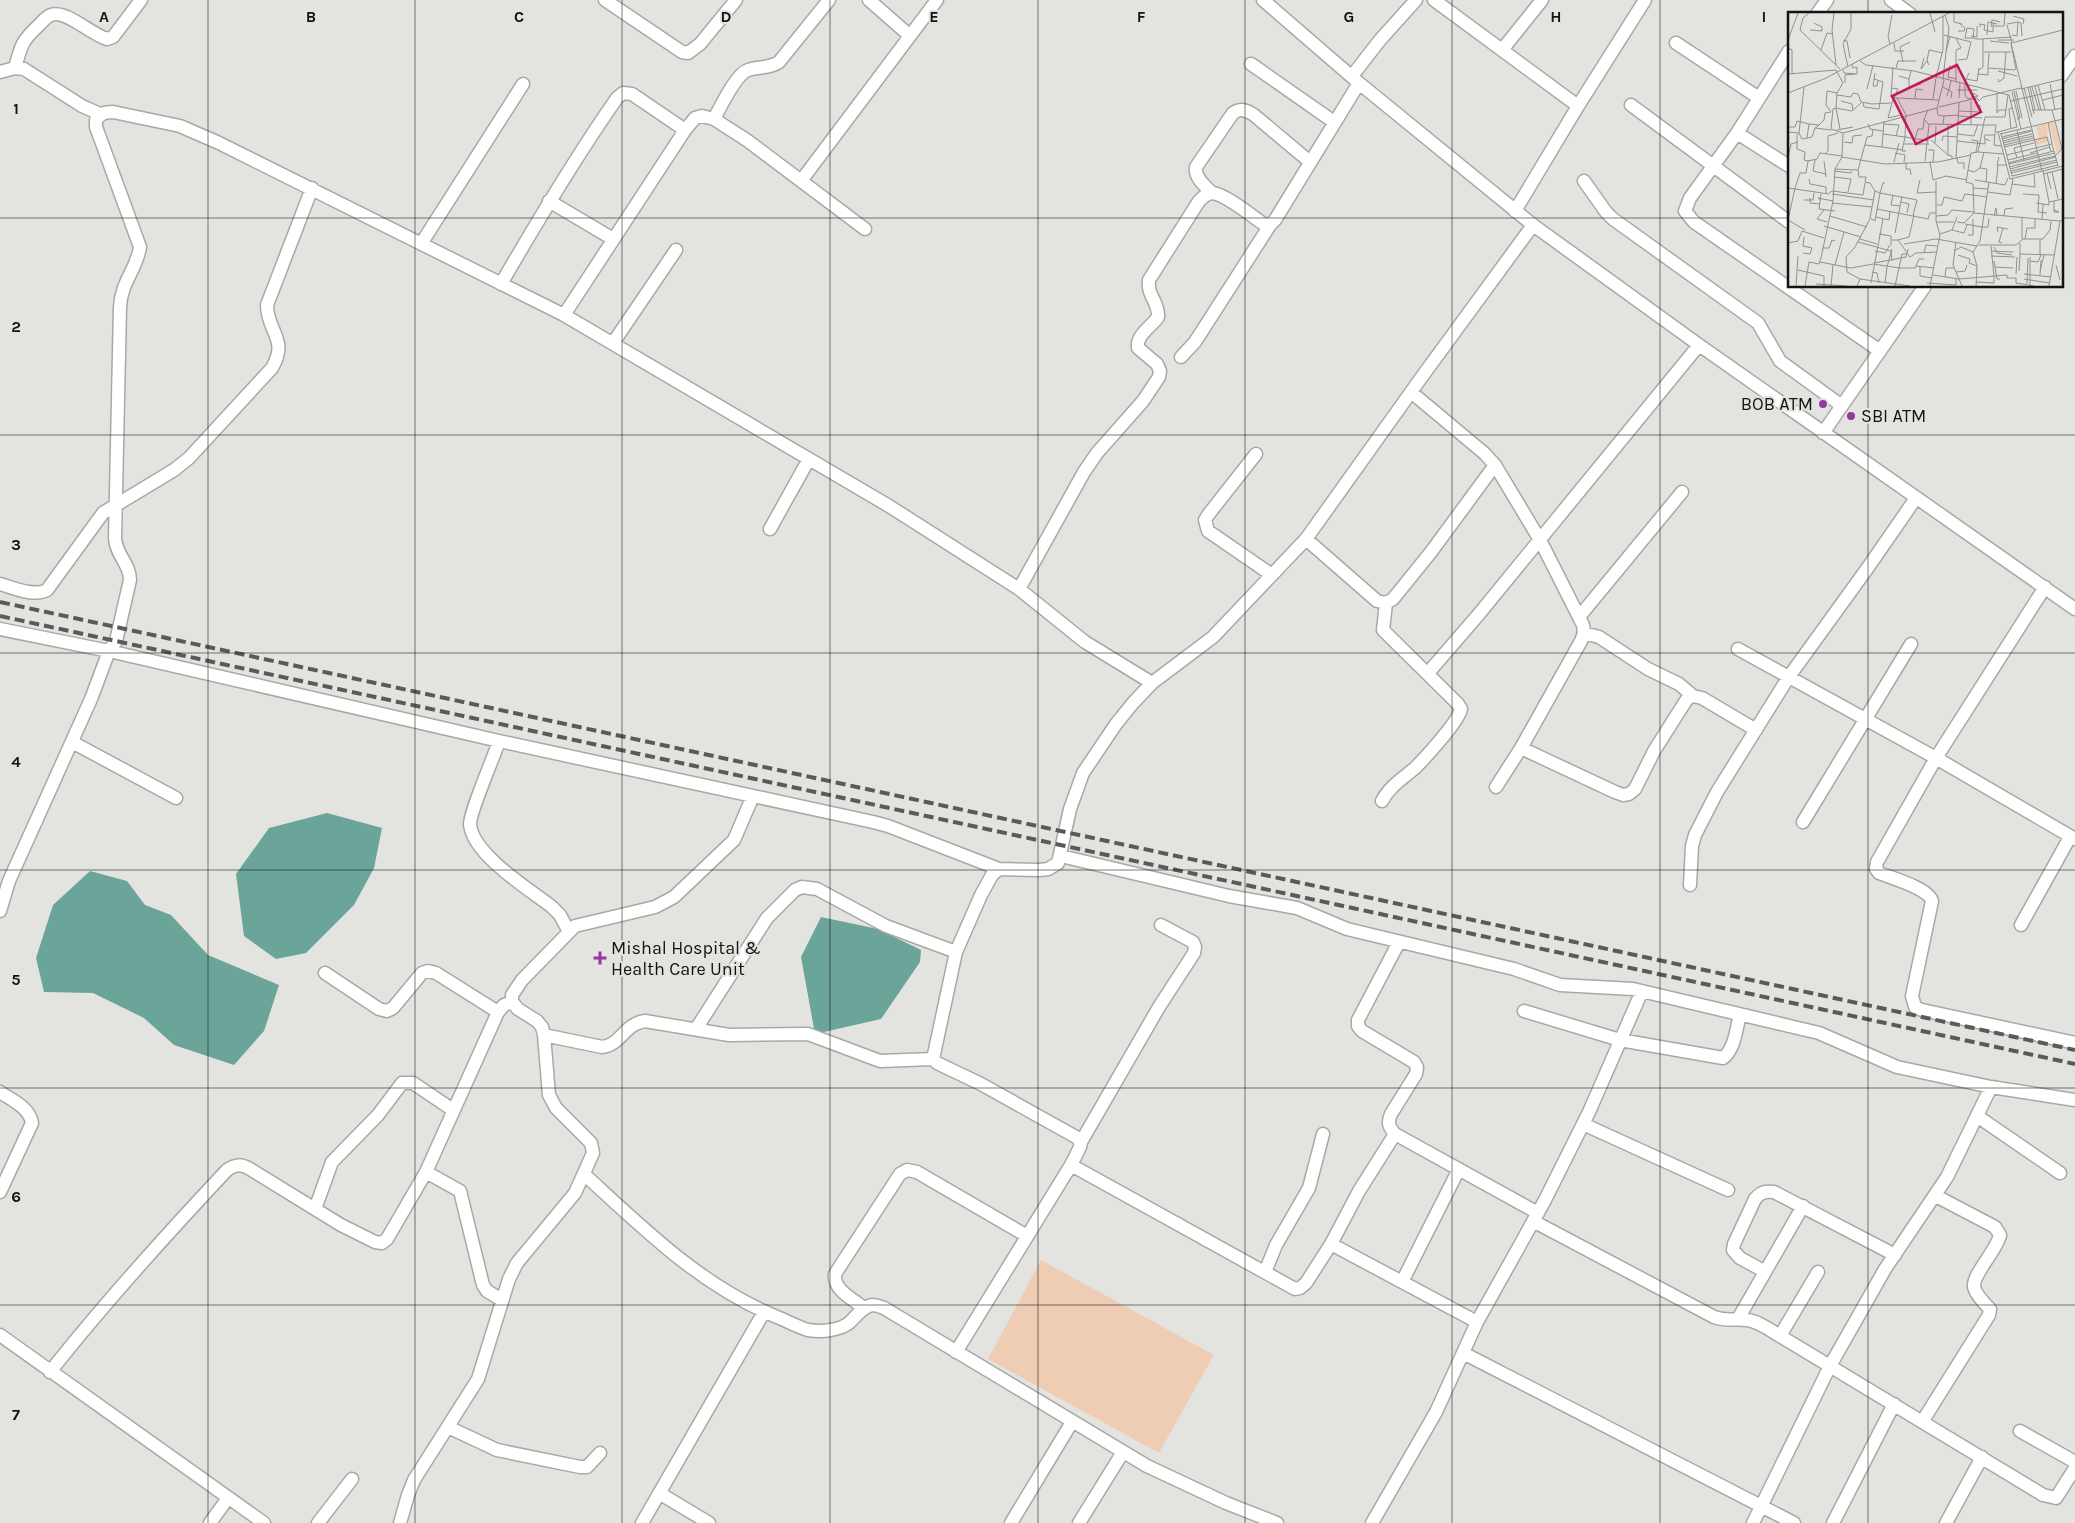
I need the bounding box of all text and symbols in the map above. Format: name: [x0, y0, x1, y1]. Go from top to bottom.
text: A: [99, 7, 109, 26]
text: B: [306, 7, 316, 26]
text: C: [514, 7, 524, 26]
text: D: [721, 7, 732, 26]
text: E: [929, 7, 939, 26]
text: F: [1137, 7, 1146, 26]
text: G: [1344, 7, 1354, 26]
text: H: [1550, 7, 1562, 26]
text: I: [1762, 7, 1766, 26]
inset map: [1788, 12, 2062, 288]
text: 1: [13, 99, 19, 118]
text: 2: [11, 317, 21, 336]
place label: BOB ATM: [1741, 393, 1813, 415]
marker: BOB ATM: [1817, 398, 1829, 410]
place label: SBI ATM: [1861, 405, 1926, 427]
marker: SBI ATM: [1845, 410, 1857, 422]
text: 3: [11, 535, 21, 554]
text: 4: [11, 752, 21, 771]
place label: Mishal Hospital & Health Care Unit: [611, 937, 761, 980]
marker: Mishal Hospital & Health Care Unit: [593, 951, 607, 965]
text: 5: [11, 970, 21, 989]
text: 6: [11, 1187, 21, 1206]
text: 7: [12, 1405, 20, 1424]

